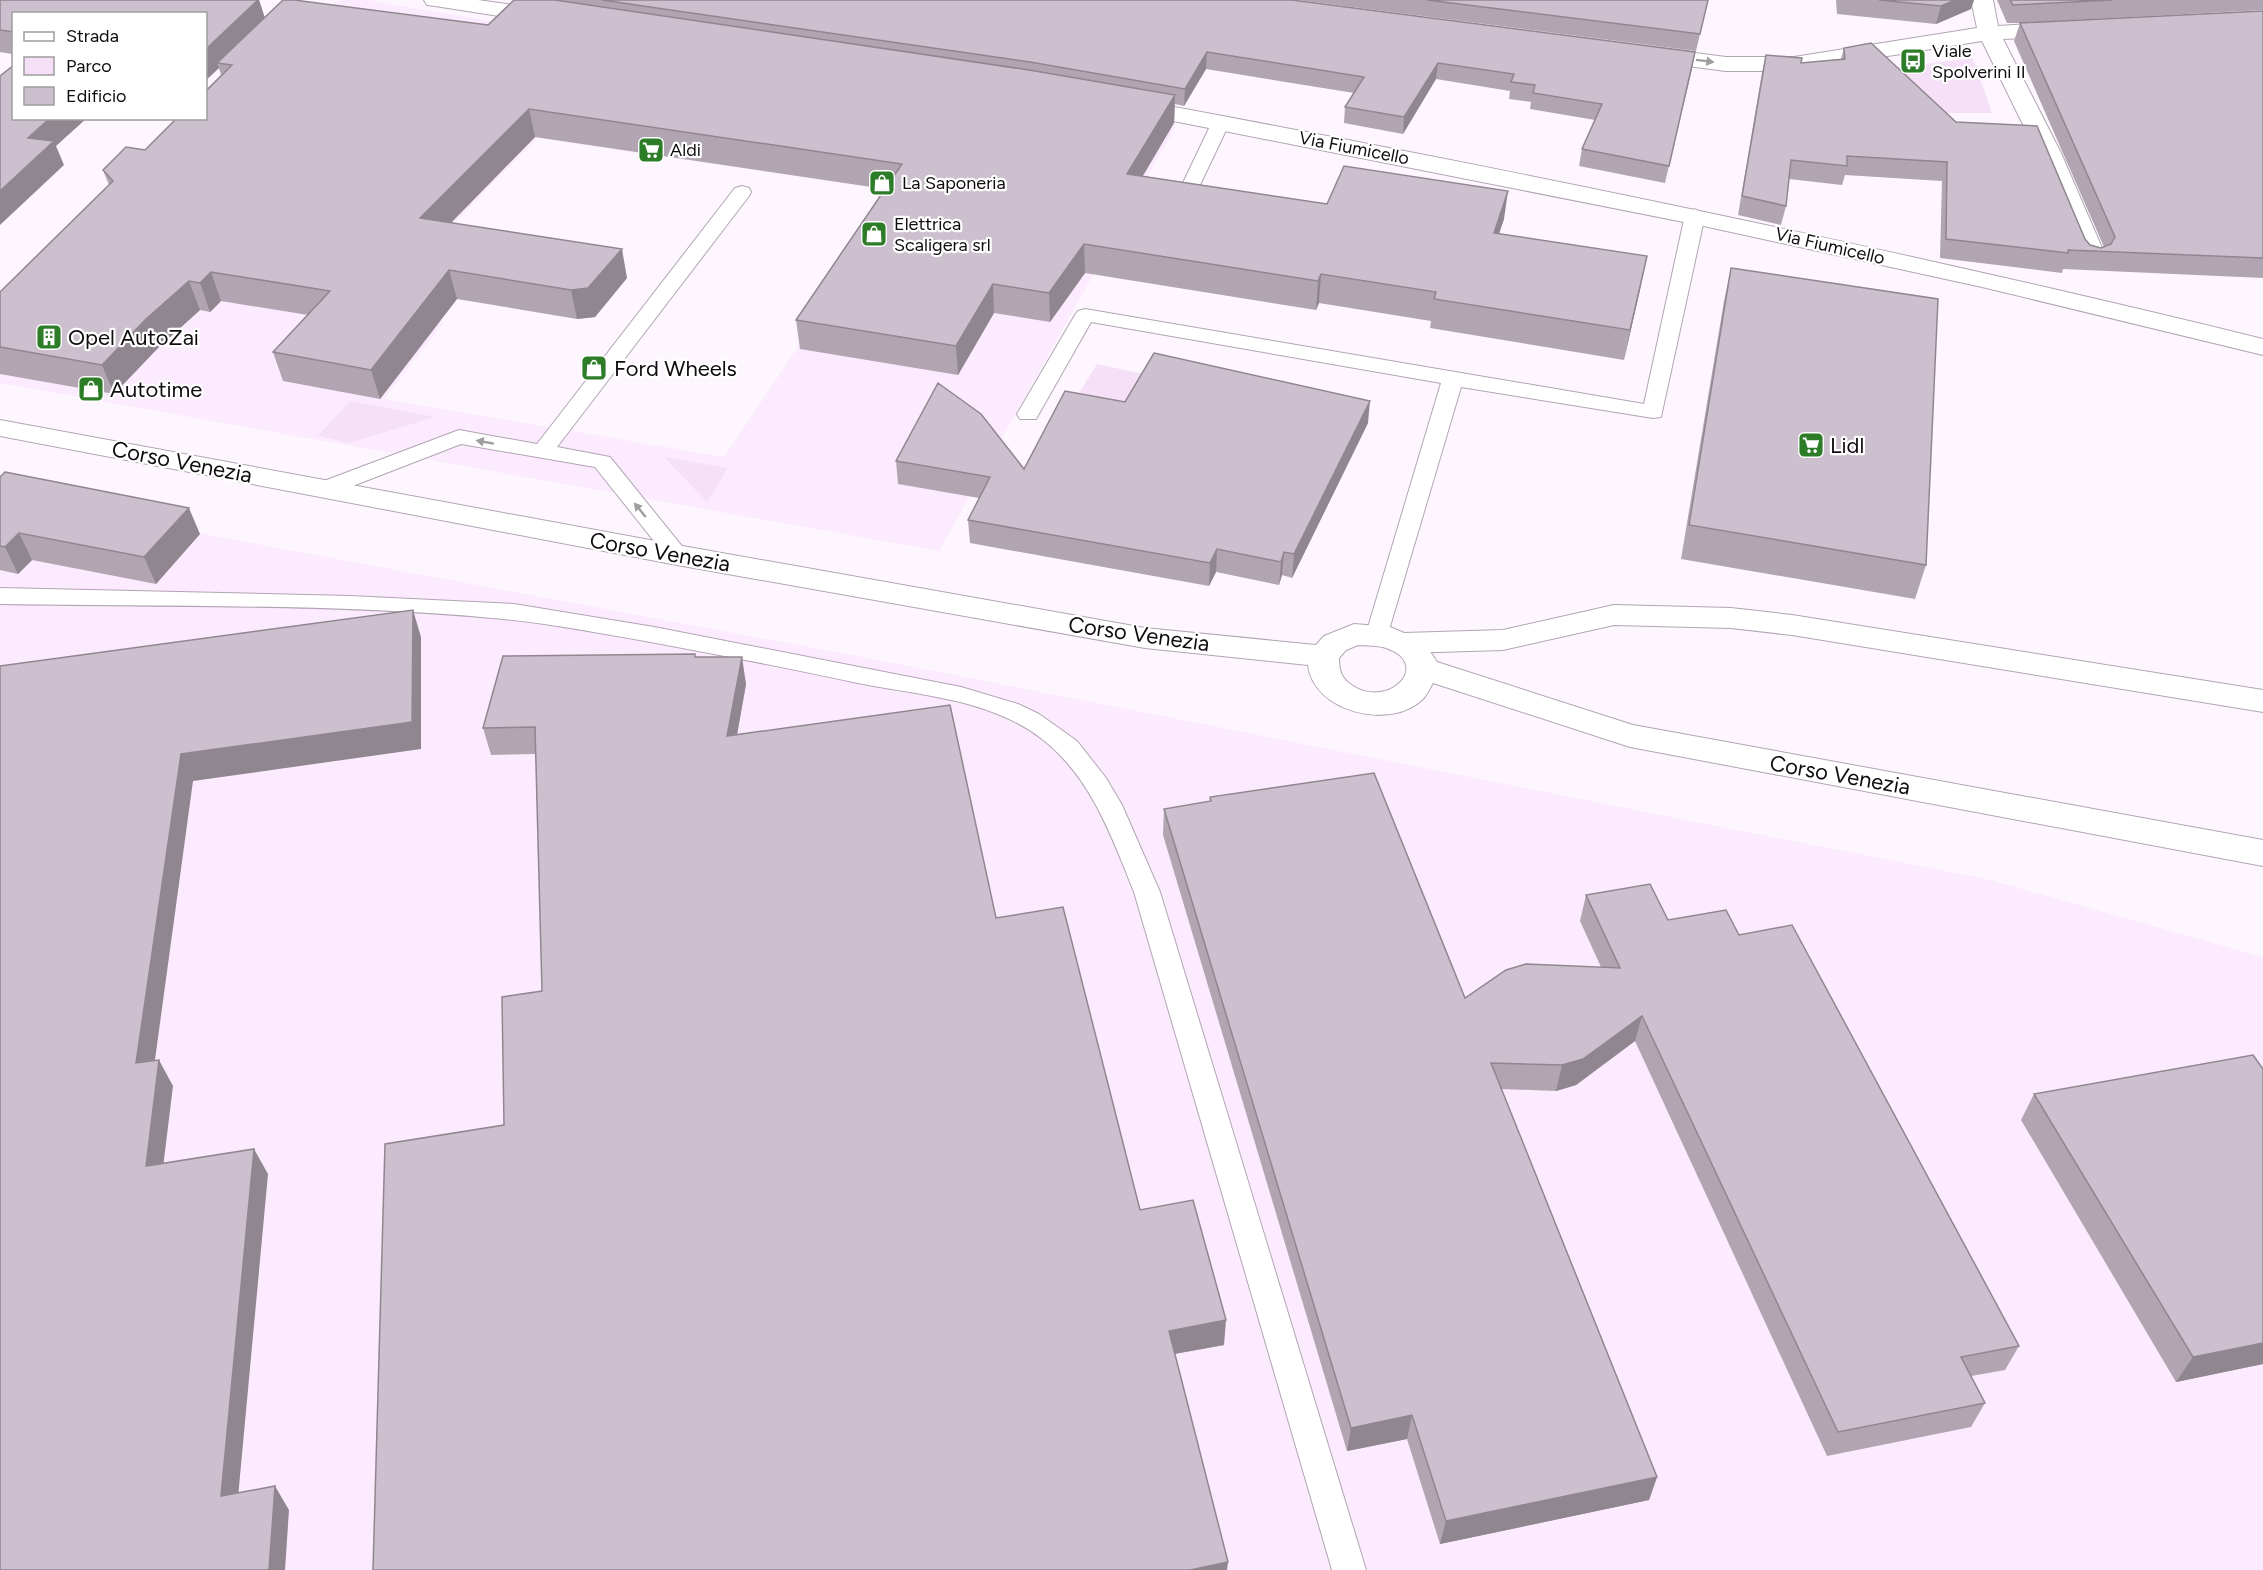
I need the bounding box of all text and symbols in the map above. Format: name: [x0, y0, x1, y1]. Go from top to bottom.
legend: [12, 12, 207, 120]
text: Strada: [66, 25, 119, 47]
place label: Viale Spolverini II: [1932, 40, 2026, 83]
bus stop icon: Viale Spolverini II: [1898, 46, 1928, 76]
text: Parco: [66, 55, 112, 77]
one-way arrow: [1695, 57, 1714, 66]
text: Edificio: [66, 85, 127, 107]
street label: Via Fiumicello: [1297, 127, 1411, 169]
supermarket icon: Aldi: [636, 135, 666, 165]
place label: Aldi: [670, 139, 701, 161]
shop icon: La Saponeria: [867, 168, 897, 198]
place label: La Saponeria: [902, 172, 1006, 194]
place label: Elettrica Scaligera srl: [894, 213, 991, 256]
shop icon: Elettrica Scaligera srl: [859, 219, 889, 249]
street label: Via Fiumicello: [1773, 223, 1887, 269]
building icon: Opel AutoZai: [34, 322, 64, 352]
place label: Opel AutoZai: [68, 324, 199, 351]
shop icon: Ford Wheels: [579, 353, 609, 383]
place label: Ford Wheels: [614, 355, 737, 382]
shop icon: Autotime: [76, 374, 106, 404]
place label: Autotime: [110, 376, 202, 403]
supermarket icon: Lidl: [1796, 430, 1826, 460]
place label: Lidl: [1830, 432, 1864, 459]
street label: Corso Venezia: [110, 435, 254, 489]
one-way arrow: [475, 437, 494, 446]
one-way arrow: [634, 502, 647, 518]
street label: Corso Venezia: [588, 526, 732, 578]
street label: Corso Venezia: [1067, 611, 1211, 657]
street label: Corso Venezia: [1768, 749, 1912, 801]

